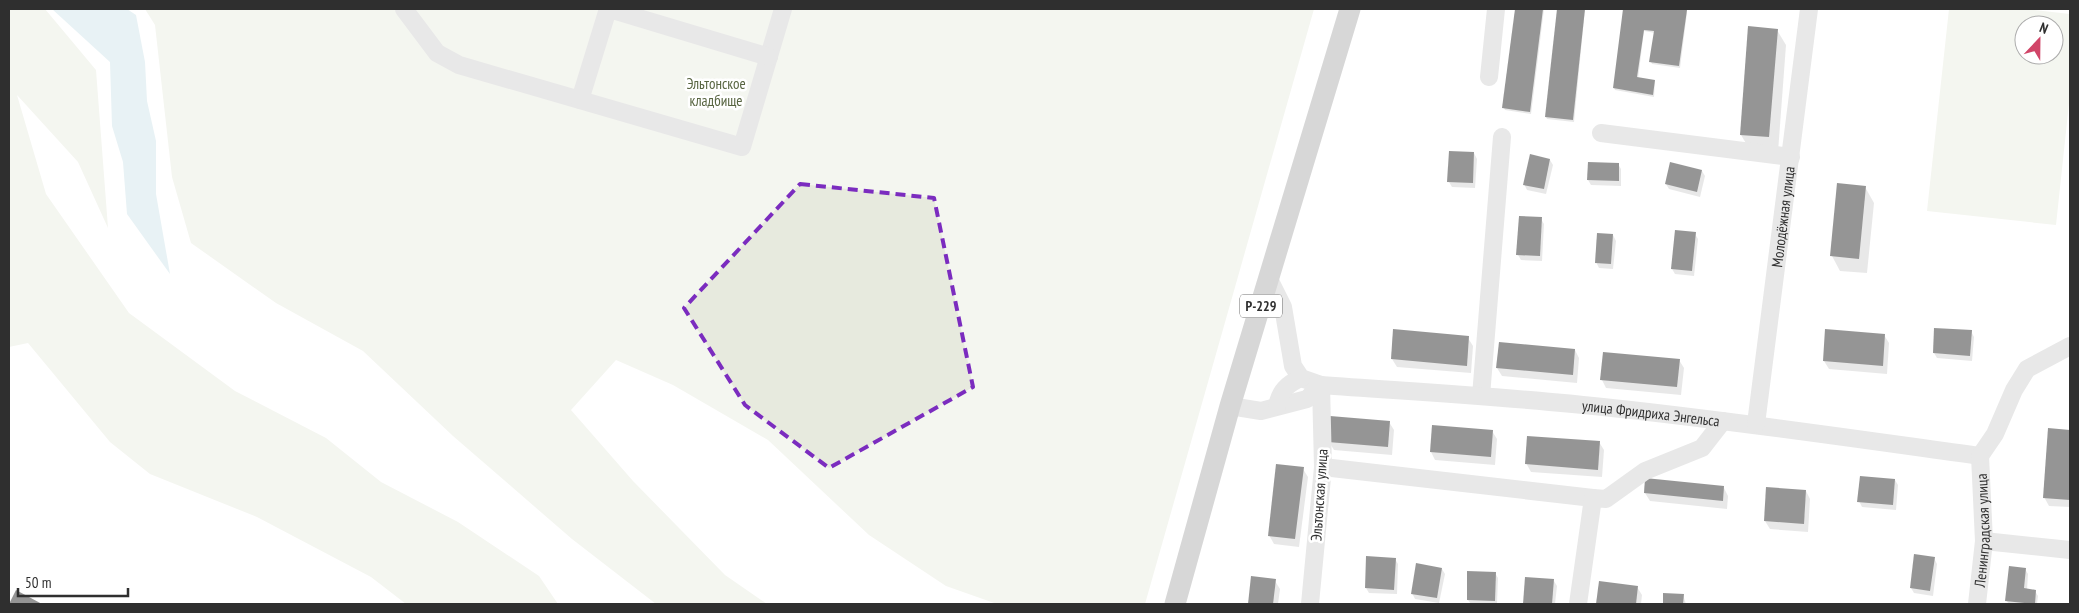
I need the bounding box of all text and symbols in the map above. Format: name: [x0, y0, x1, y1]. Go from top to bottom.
north arrow: [2014, 15, 2064, 65]
text: N: [2037, 18, 2051, 38]
park label: Эльтонское кладбище: [686, 74, 746, 110]
street label: Молодёжная улица: [1767, 165, 1798, 268]
road number: Р-229: [1240, 294, 1282, 318]
street label: улица Фридриха Энгельса: [1581, 395, 1721, 430]
street label: Эльтонская улица: [1306, 448, 1332, 542]
street label: Ленинградская улица: [1969, 473, 1994, 589]
scale bar: [18, 566, 128, 598]
text: 50 m: [25, 573, 51, 592]

